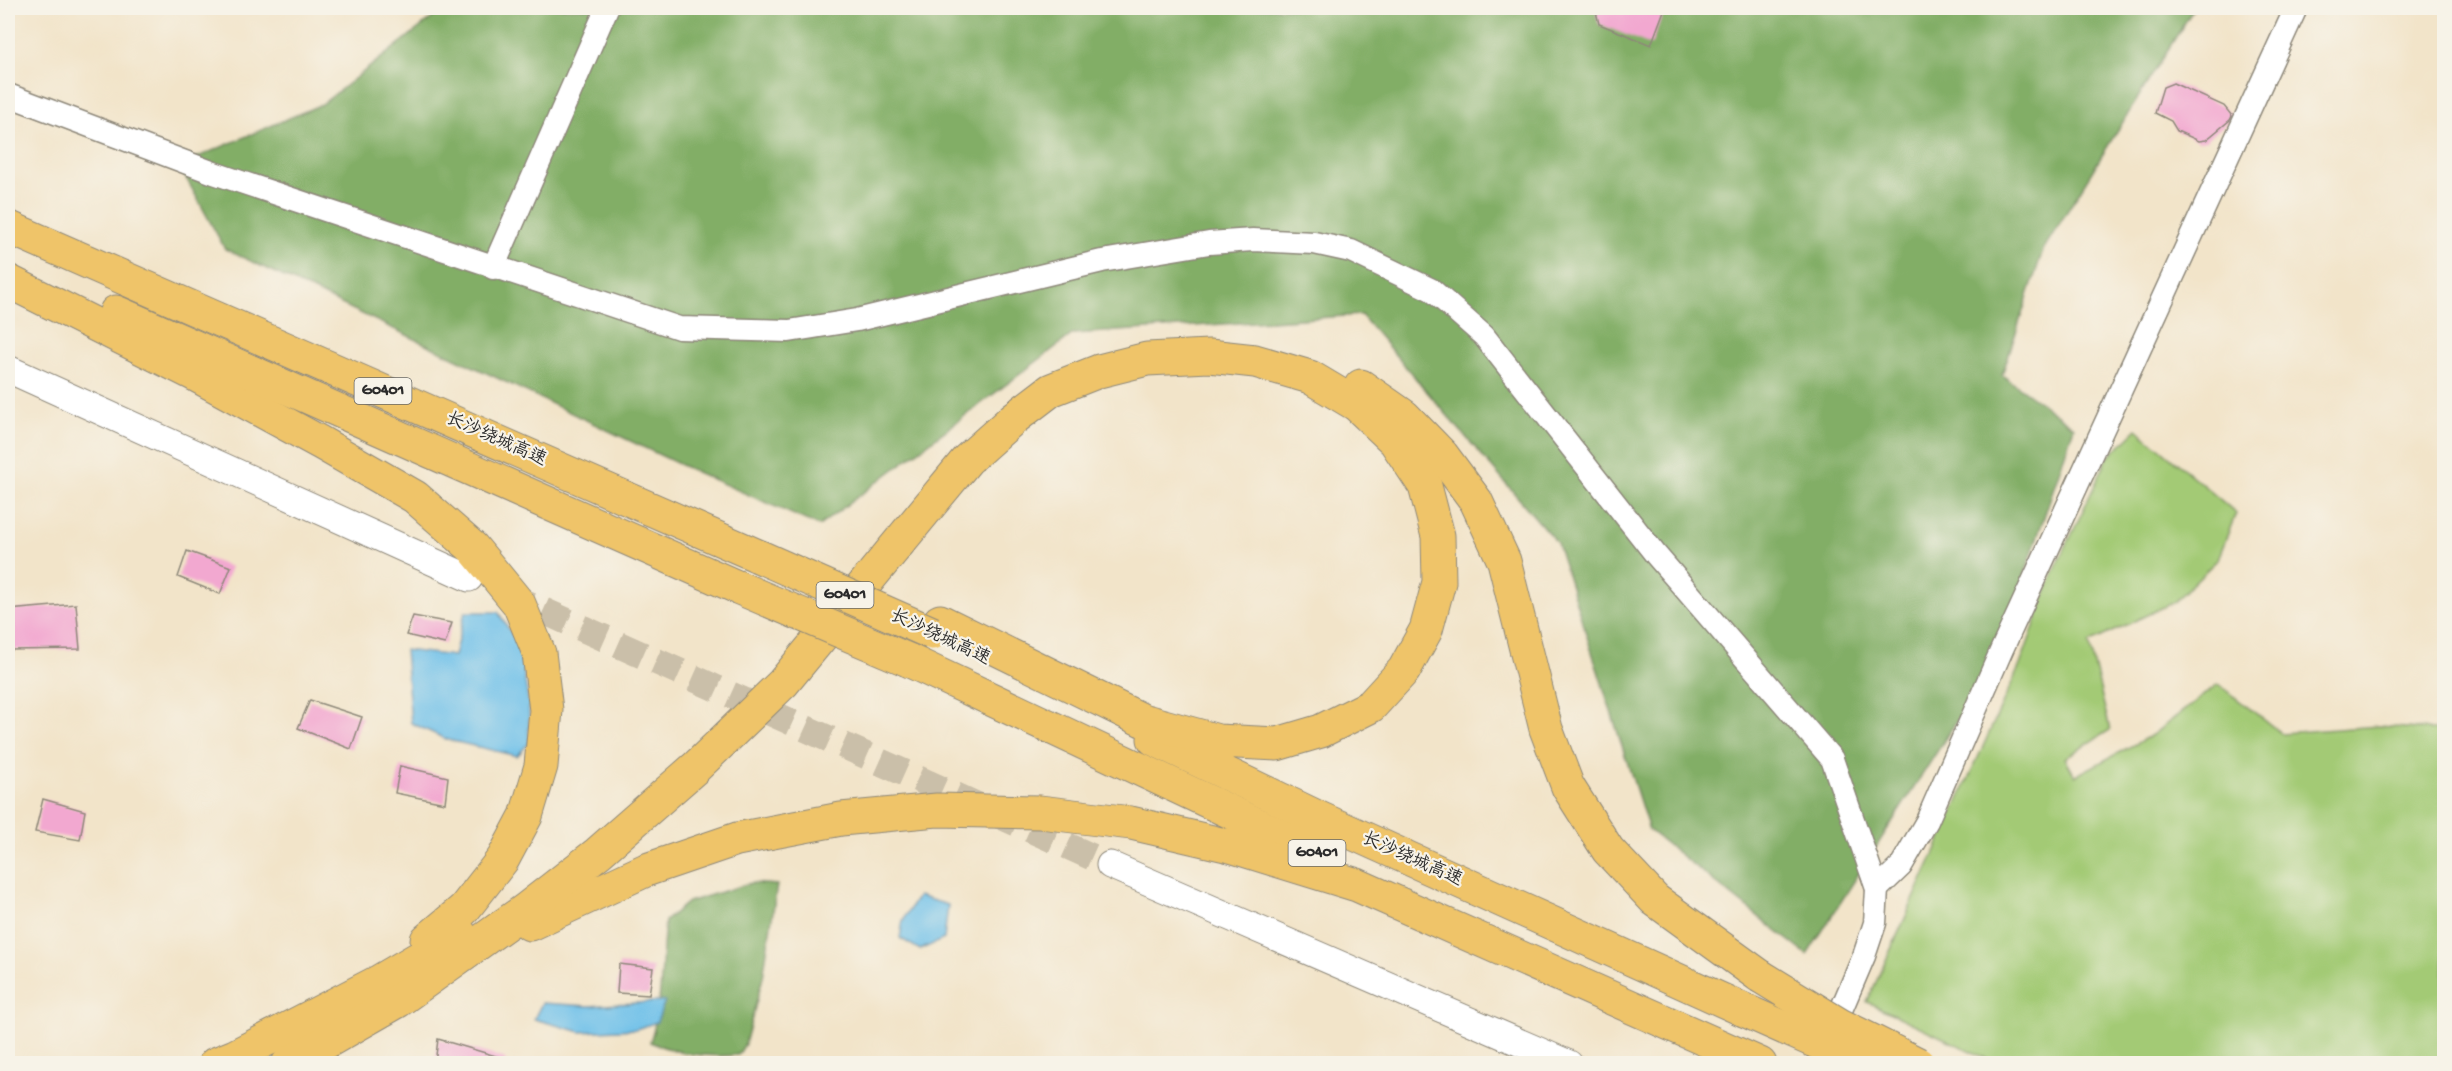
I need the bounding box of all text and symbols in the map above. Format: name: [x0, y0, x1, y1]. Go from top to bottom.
road number: G0401: [354, 378, 412, 404]
street label: 长沙绕城高速: [442, 408, 550, 472]
road number: G0401: [816, 582, 874, 608]
street label: 长沙绕城高速: [887, 605, 994, 670]
street label: 长沙绕城高速: [1358, 828, 1466, 892]
road number: G0401: [1288, 840, 1346, 866]

